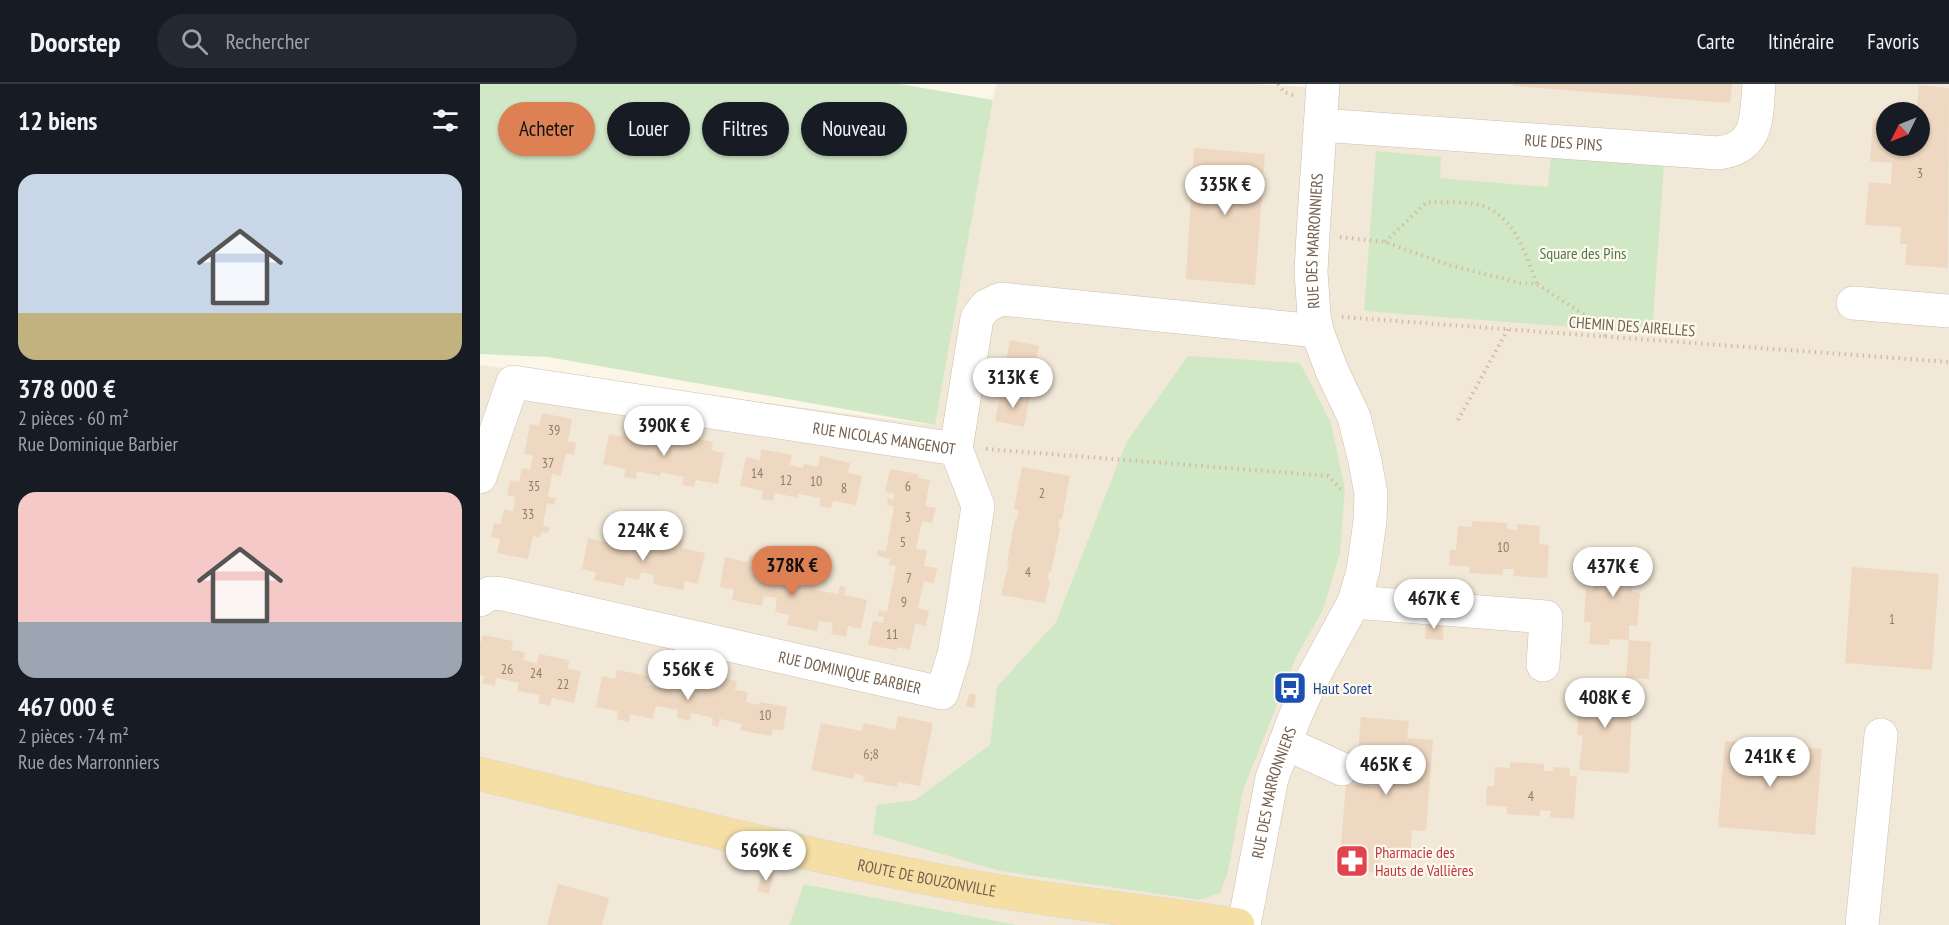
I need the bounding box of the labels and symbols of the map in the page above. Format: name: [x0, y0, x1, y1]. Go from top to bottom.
north arrow: [1876, 102, 1930, 156]
street label: RUE DES PINS: [1524, 129, 1603, 155]
house number: 3: [1917, 164, 1923, 182]
pin: 335K €: [1176, 165, 1274, 216]
street label: RUE DES MARRONNIERS: [1301, 172, 1327, 309]
park label: Square des Pins: [1540, 243, 1626, 263]
street label: CHEMIN DES AIRELLES: [1568, 312, 1696, 340]
pin: 313K €: [964, 358, 1062, 409]
pin: 390K €: [615, 406, 713, 457]
street label: RUE NICOLAS MANGENOT: [811, 417, 957, 459]
house number: 39: [548, 421, 560, 439]
house number: 37: [542, 454, 554, 472]
house number: 14: [751, 464, 764, 482]
house number: 12: [780, 471, 792, 489]
house number: 10: [810, 472, 822, 490]
house number: 35: [528, 477, 540, 495]
house number: 6: [905, 477, 911, 495]
house number: 8: [841, 479, 847, 497]
house number: 2: [1039, 484, 1045, 502]
house number: 33: [522, 505, 534, 523]
house number: 3: [905, 508, 911, 526]
pin: 224K €: [594, 511, 692, 562]
house number: 5: [900, 533, 906, 551]
house number: 10: [1497, 538, 1509, 556]
pin: 378K €: [743, 546, 841, 597]
pin: 437K €: [1564, 547, 1662, 598]
house number: 4: [1025, 563, 1032, 581]
house number: 7: [906, 569, 912, 587]
pin: 467K €: [1385, 579, 1483, 630]
house number: 9: [901, 593, 907, 611]
house number: 1: [1889, 610, 1895, 628]
house number: 11: [886, 625, 898, 643]
street label: RUE DOMINIQUE BARBIER: [777, 646, 924, 698]
pin: 556K €: [639, 650, 737, 701]
house number: 26: [501, 660, 513, 678]
house number: 24: [530, 664, 543, 682]
bus stop icon: Haut Soret: [1272, 670, 1308, 706]
house number: 22: [557, 675, 569, 693]
place label: Haut Soret: [1313, 678, 1372, 698]
pin: 408K €: [1556, 678, 1654, 729]
house number: 10: [759, 706, 771, 724]
street label: RUE DES MARRONNIERS: [1247, 724, 1301, 860]
pin: 241K €: [1721, 737, 1819, 788]
house number: 6;8: [863, 745, 879, 763]
pin: 465K €: [1337, 745, 1435, 796]
house number: 4: [1528, 787, 1535, 805]
pin: 569K €: [717, 831, 815, 882]
place label: Pharmacie des Hauts de Vallières: [1375, 842, 1474, 880]
pharmacy icon: Pharmacie des Hauts de Vallières: [1334, 843, 1370, 879]
street label: ROUTE DE BOUZONVILLE: [856, 854, 998, 901]

